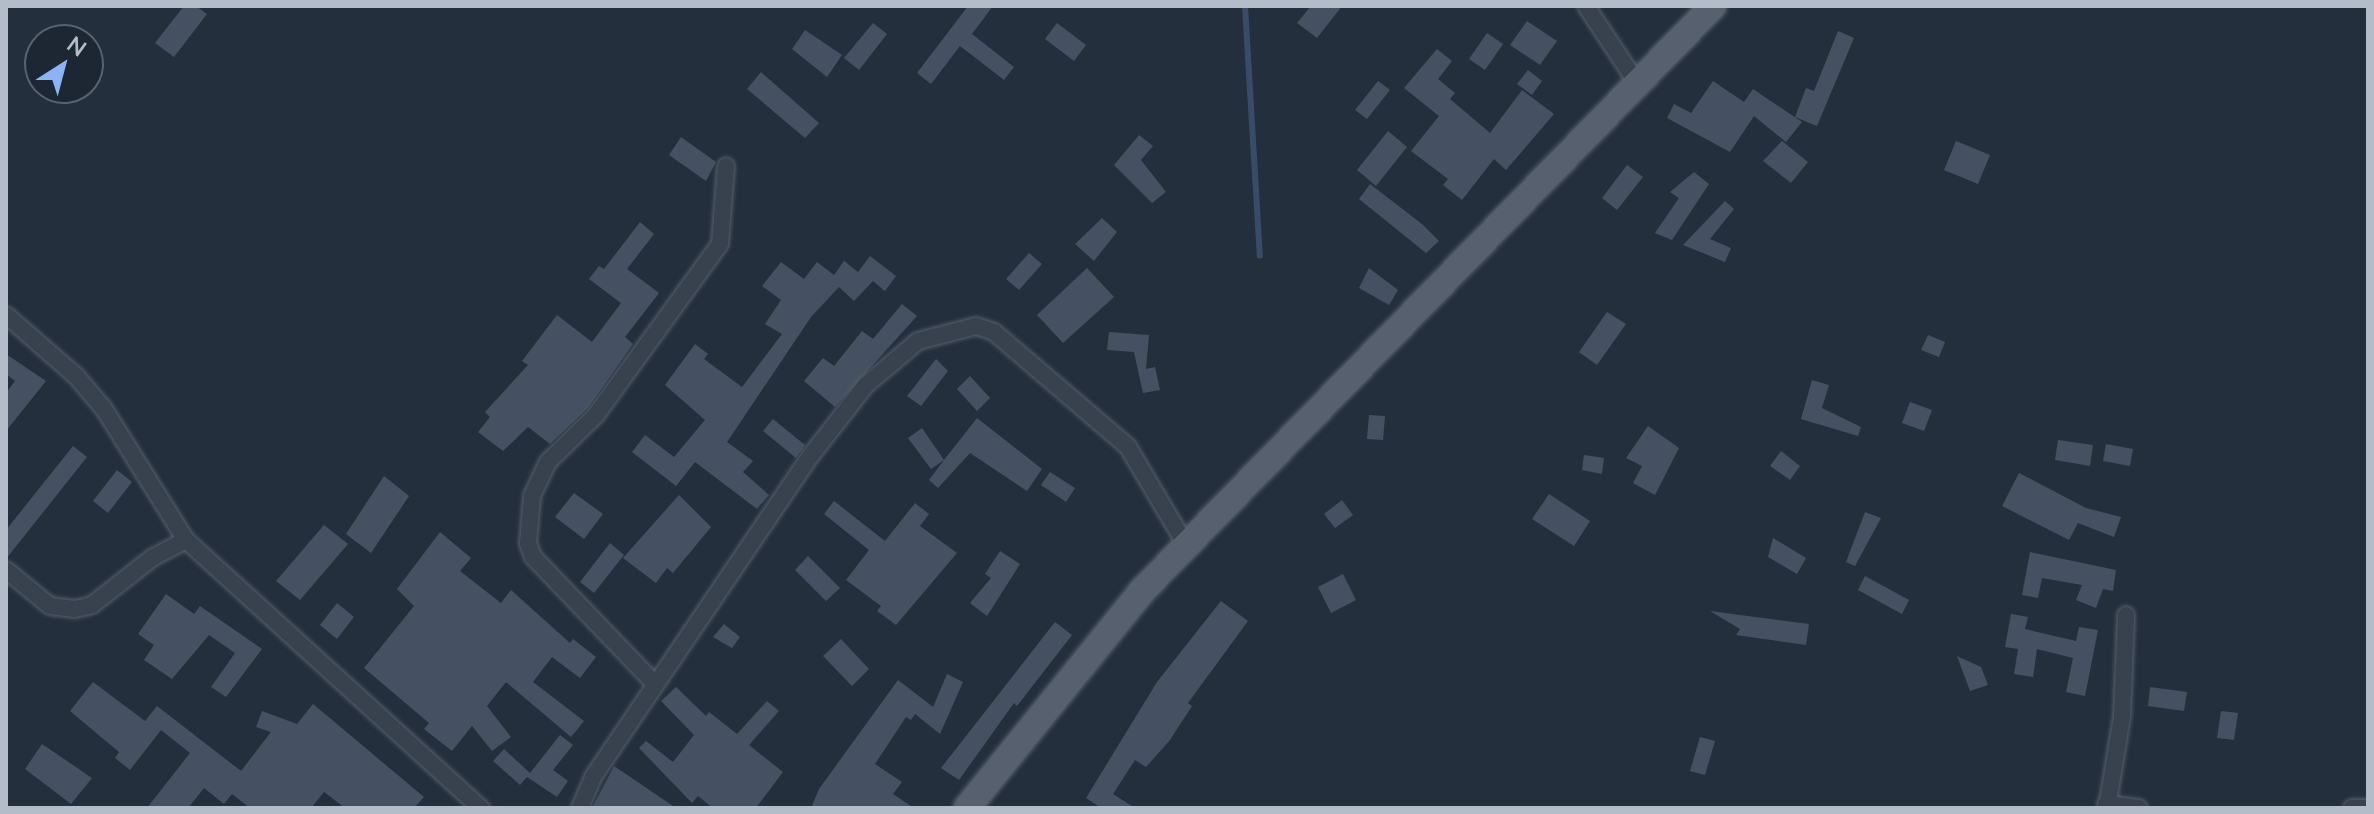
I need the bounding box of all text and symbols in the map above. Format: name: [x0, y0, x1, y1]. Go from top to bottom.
north arrow: [24, 24, 104, 104]
text: N: [62, 30, 92, 62]

